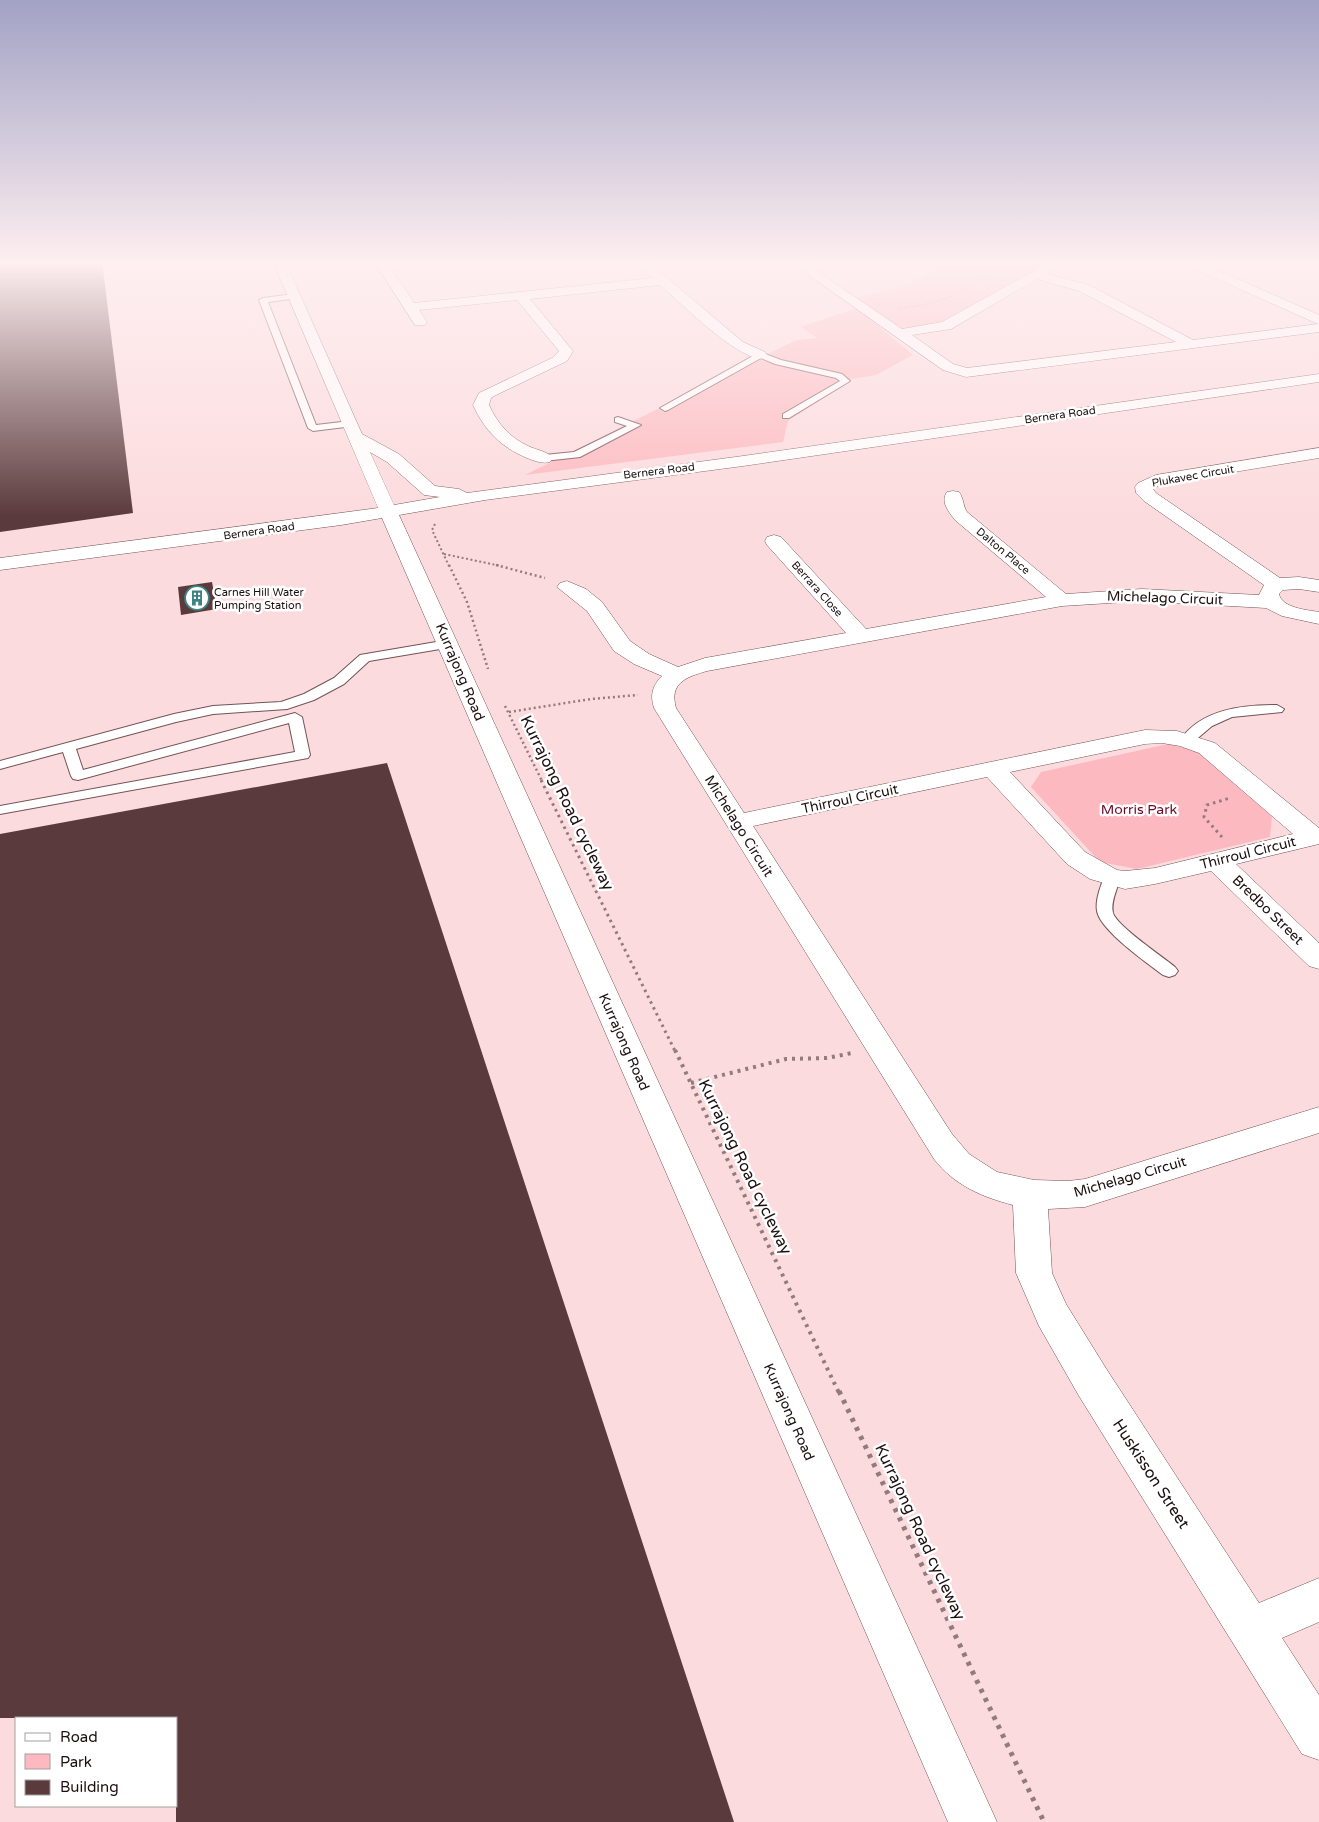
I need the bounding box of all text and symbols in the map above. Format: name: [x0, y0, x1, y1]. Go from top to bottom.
street label: Bernera Road: [1024, 404, 1097, 426]
street label: Bernera Road: [623, 460, 695, 482]
street label: Plukavec Circuit: [1151, 462, 1235, 490]
street label: Bernera Road: [223, 520, 296, 542]
street label: Dalton Place: [974, 525, 1032, 577]
street label: Berrara Close: [789, 559, 845, 619]
building icon: Carnes Hill Water Pumping Station: [184, 585, 210, 611]
place label: Carnes Hill Water Pumping Station: [214, 586, 304, 612]
street label: Michelago Circuit: [1107, 587, 1224, 609]
street label: Kurrajong Road: [432, 620, 488, 724]
street label: Kurrajong Road cycleway: [516, 712, 618, 894]
street label: Michelago Circuit: [701, 772, 777, 880]
street label: Thirroul Circuit: [800, 780, 900, 818]
park label: Morris Park: [1101, 801, 1178, 818]
street label: Thirroul Circuit: [1198, 833, 1298, 873]
street label: Bredbo Street: [1229, 872, 1308, 949]
street label: Kurrajong Road: [595, 991, 653, 1093]
street label: Kurrajong Road cycleway: [694, 1076, 796, 1258]
street label: Michelago Circuit: [1072, 1153, 1189, 1201]
street label: Kurrajong Road: [760, 1361, 818, 1463]
street label: Huskisson Street: [1108, 1415, 1194, 1533]
street label: Kurrajong Road cycleway: [870, 1441, 970, 1624]
legend: [15, 1717, 178, 1807]
text: Road: [60, 1728, 98, 1746]
text: Park: [60, 1753, 92, 1771]
text: Building: [60, 1778, 119, 1796]

